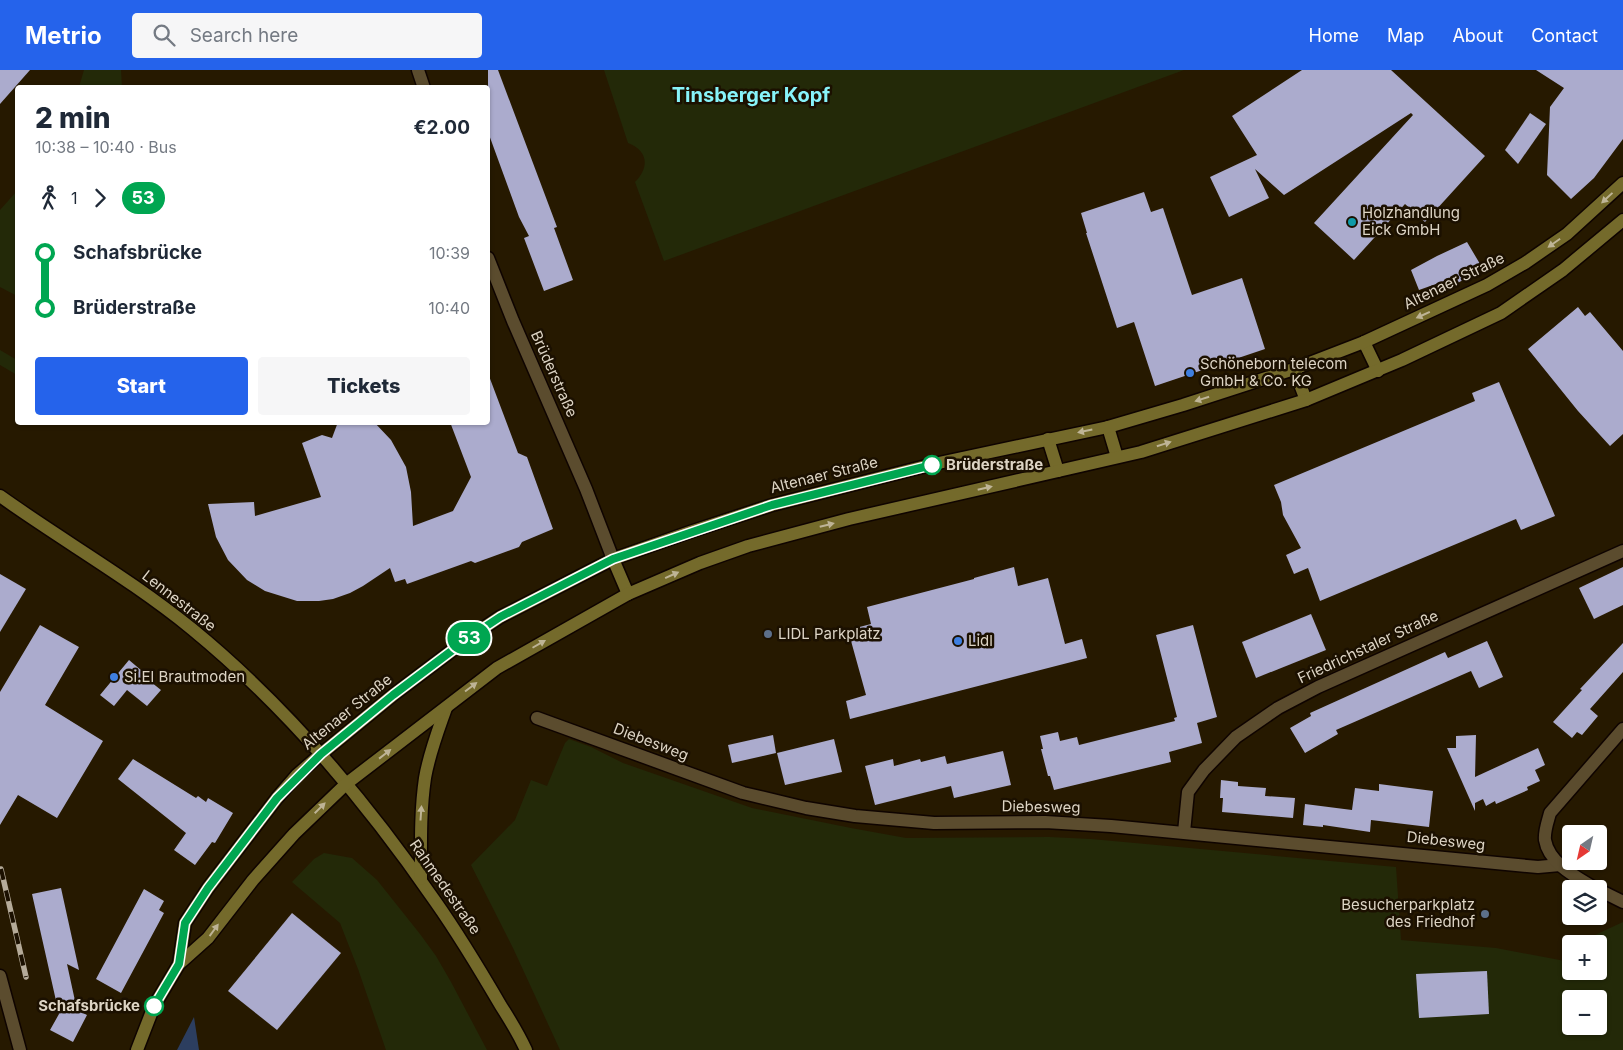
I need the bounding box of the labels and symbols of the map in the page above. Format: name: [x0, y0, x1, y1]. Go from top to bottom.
district label: Tinsberger Kopf: [672, 83, 830, 107]
one-way arrow: [1602, 192, 1614, 204]
place label: Holzhandlung Eick GmbH: [1362, 203, 1460, 239]
marker: Holzhandlung Eick GmbH: [1346, 216, 1358, 228]
one-way arrow: [1547, 238, 1561, 248]
street label: Altenaer Straße: [1400, 248, 1507, 313]
one-way arrow: [1416, 311, 1430, 319]
street label: Brüderstraße: [527, 328, 582, 420]
place label: Schöneborn telecom GmbH & Co. KG: [1200, 354, 1347, 390]
marker: Schöneborn telecom GmbH & Co. KG: [1184, 367, 1196, 379]
one-way arrow: [1194, 395, 1209, 403]
one-way arrow: [1077, 428, 1093, 436]
one-way arrow: [1157, 440, 1172, 448]
street label: Altenaer Straße: [768, 452, 880, 497]
marker: Brüderstraße: [922, 455, 942, 475]
place label: Brüderstraße: [946, 455, 1043, 474]
one-way arrow: [977, 484, 993, 492]
one-way arrow: [819, 521, 834, 529]
street label: Lennestraße: [139, 566, 220, 635]
one-way arrow: [665, 570, 679, 578]
street label: Friedrichstaler Straße: [1294, 606, 1441, 687]
line badge: 53: [446, 622, 492, 654]
place label: LIDL Parkplatz: [778, 624, 881, 643]
marker: LIDL Parkplatz: [762, 628, 774, 640]
place label: Lidl: [968, 631, 993, 650]
marker: Lidl: [952, 635, 964, 647]
one-way arrow: [532, 640, 546, 648]
place label: Si.El Brautmoden: [124, 667, 245, 686]
street label: Altenaer Straße: [298, 670, 395, 754]
marker: Si.El Brautmoden: [108, 671, 120, 683]
one-way arrow: [464, 682, 477, 693]
street label: Diebesweg: [611, 719, 691, 765]
one-way arrow: [378, 749, 392, 759]
street label: Diebesweg: [1001, 796, 1081, 817]
one-way arrow: [314, 802, 326, 814]
one-way arrow: [418, 805, 426, 821]
north arrow: [1562, 825, 1608, 870]
street label: Diebesweg: [1406, 827, 1486, 854]
street label: Rahmedestraße: [406, 836, 485, 938]
place label: Besucherparkplatz des Friedhof: [1341, 895, 1475, 931]
marker: Besucherparkplatz des Friedhof: [1479, 908, 1491, 920]
one-way arrow: [209, 923, 219, 937]
place label: Schafsbrücke: [38, 996, 140, 1015]
marker: Schafsbrücke: [144, 996, 164, 1016]

